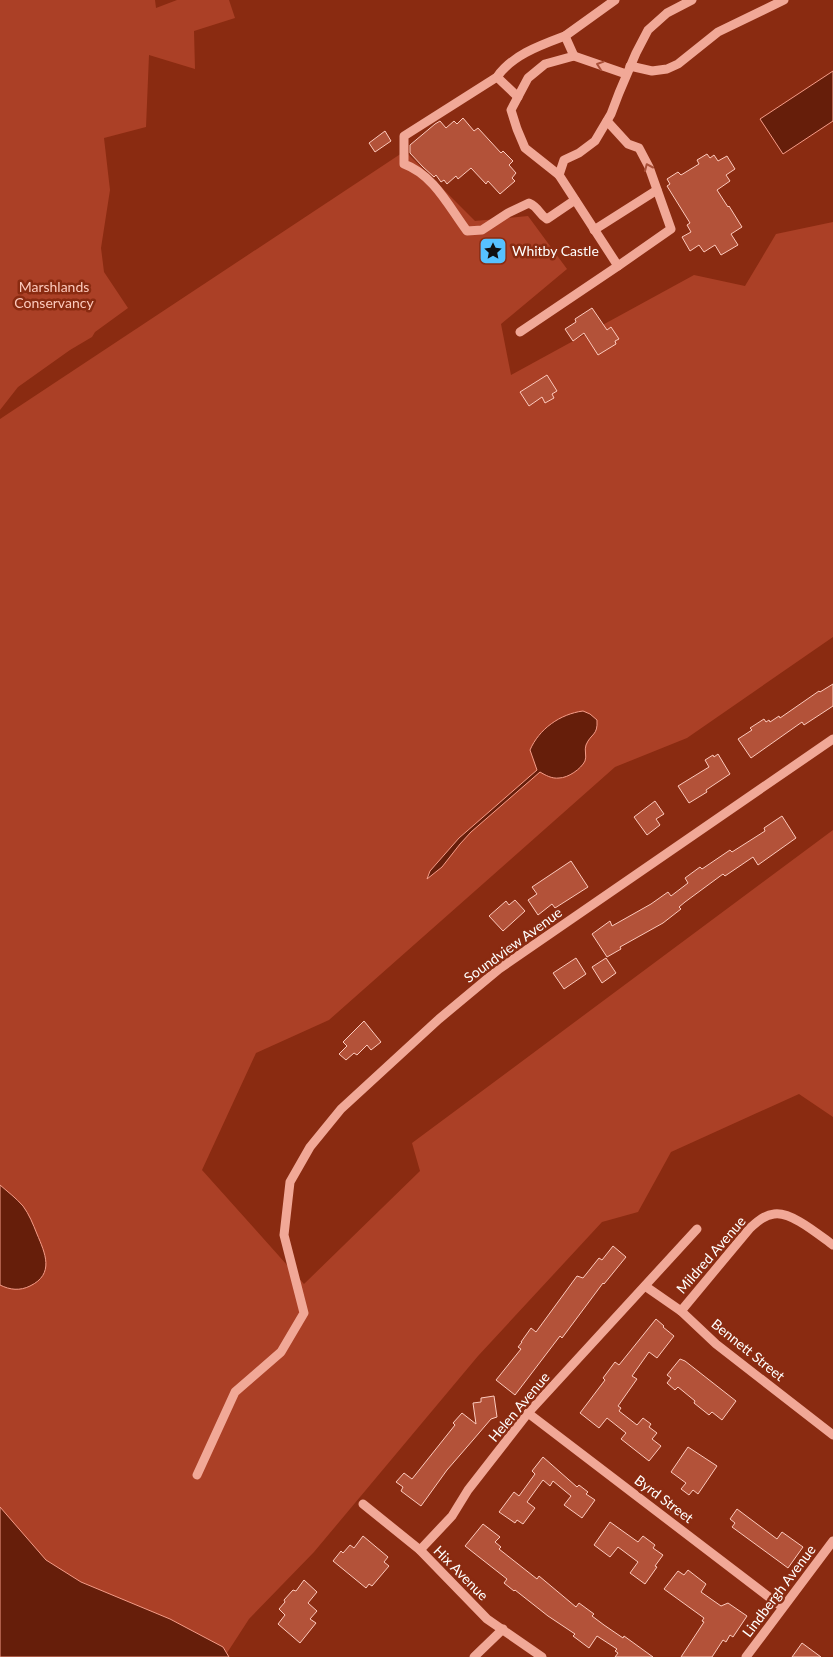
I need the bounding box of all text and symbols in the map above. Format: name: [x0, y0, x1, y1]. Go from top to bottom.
one-way arrow: [597, 61, 605, 71]
one-way arrow: [643, 163, 654, 172]
place icon: Whitby Castle: [478, 236, 508, 266]
place label: Whitby Castle: [512, 242, 599, 259]
park label: Marshlands Conservancy: [14, 278, 94, 311]
street label: Soundview Avenue: [460, 903, 565, 986]
street label: Mildred Avenue: [672, 1213, 749, 1297]
street label: Bennett Street: [708, 1315, 788, 1384]
street label: Helen Avenue: [485, 1368, 553, 1445]
street label: Byrd Street: [632, 1471, 697, 1526]
street label: Lindbergh Avenue: [738, 1541, 819, 1640]
street label: Hix Avenue: [430, 1542, 492, 1604]

